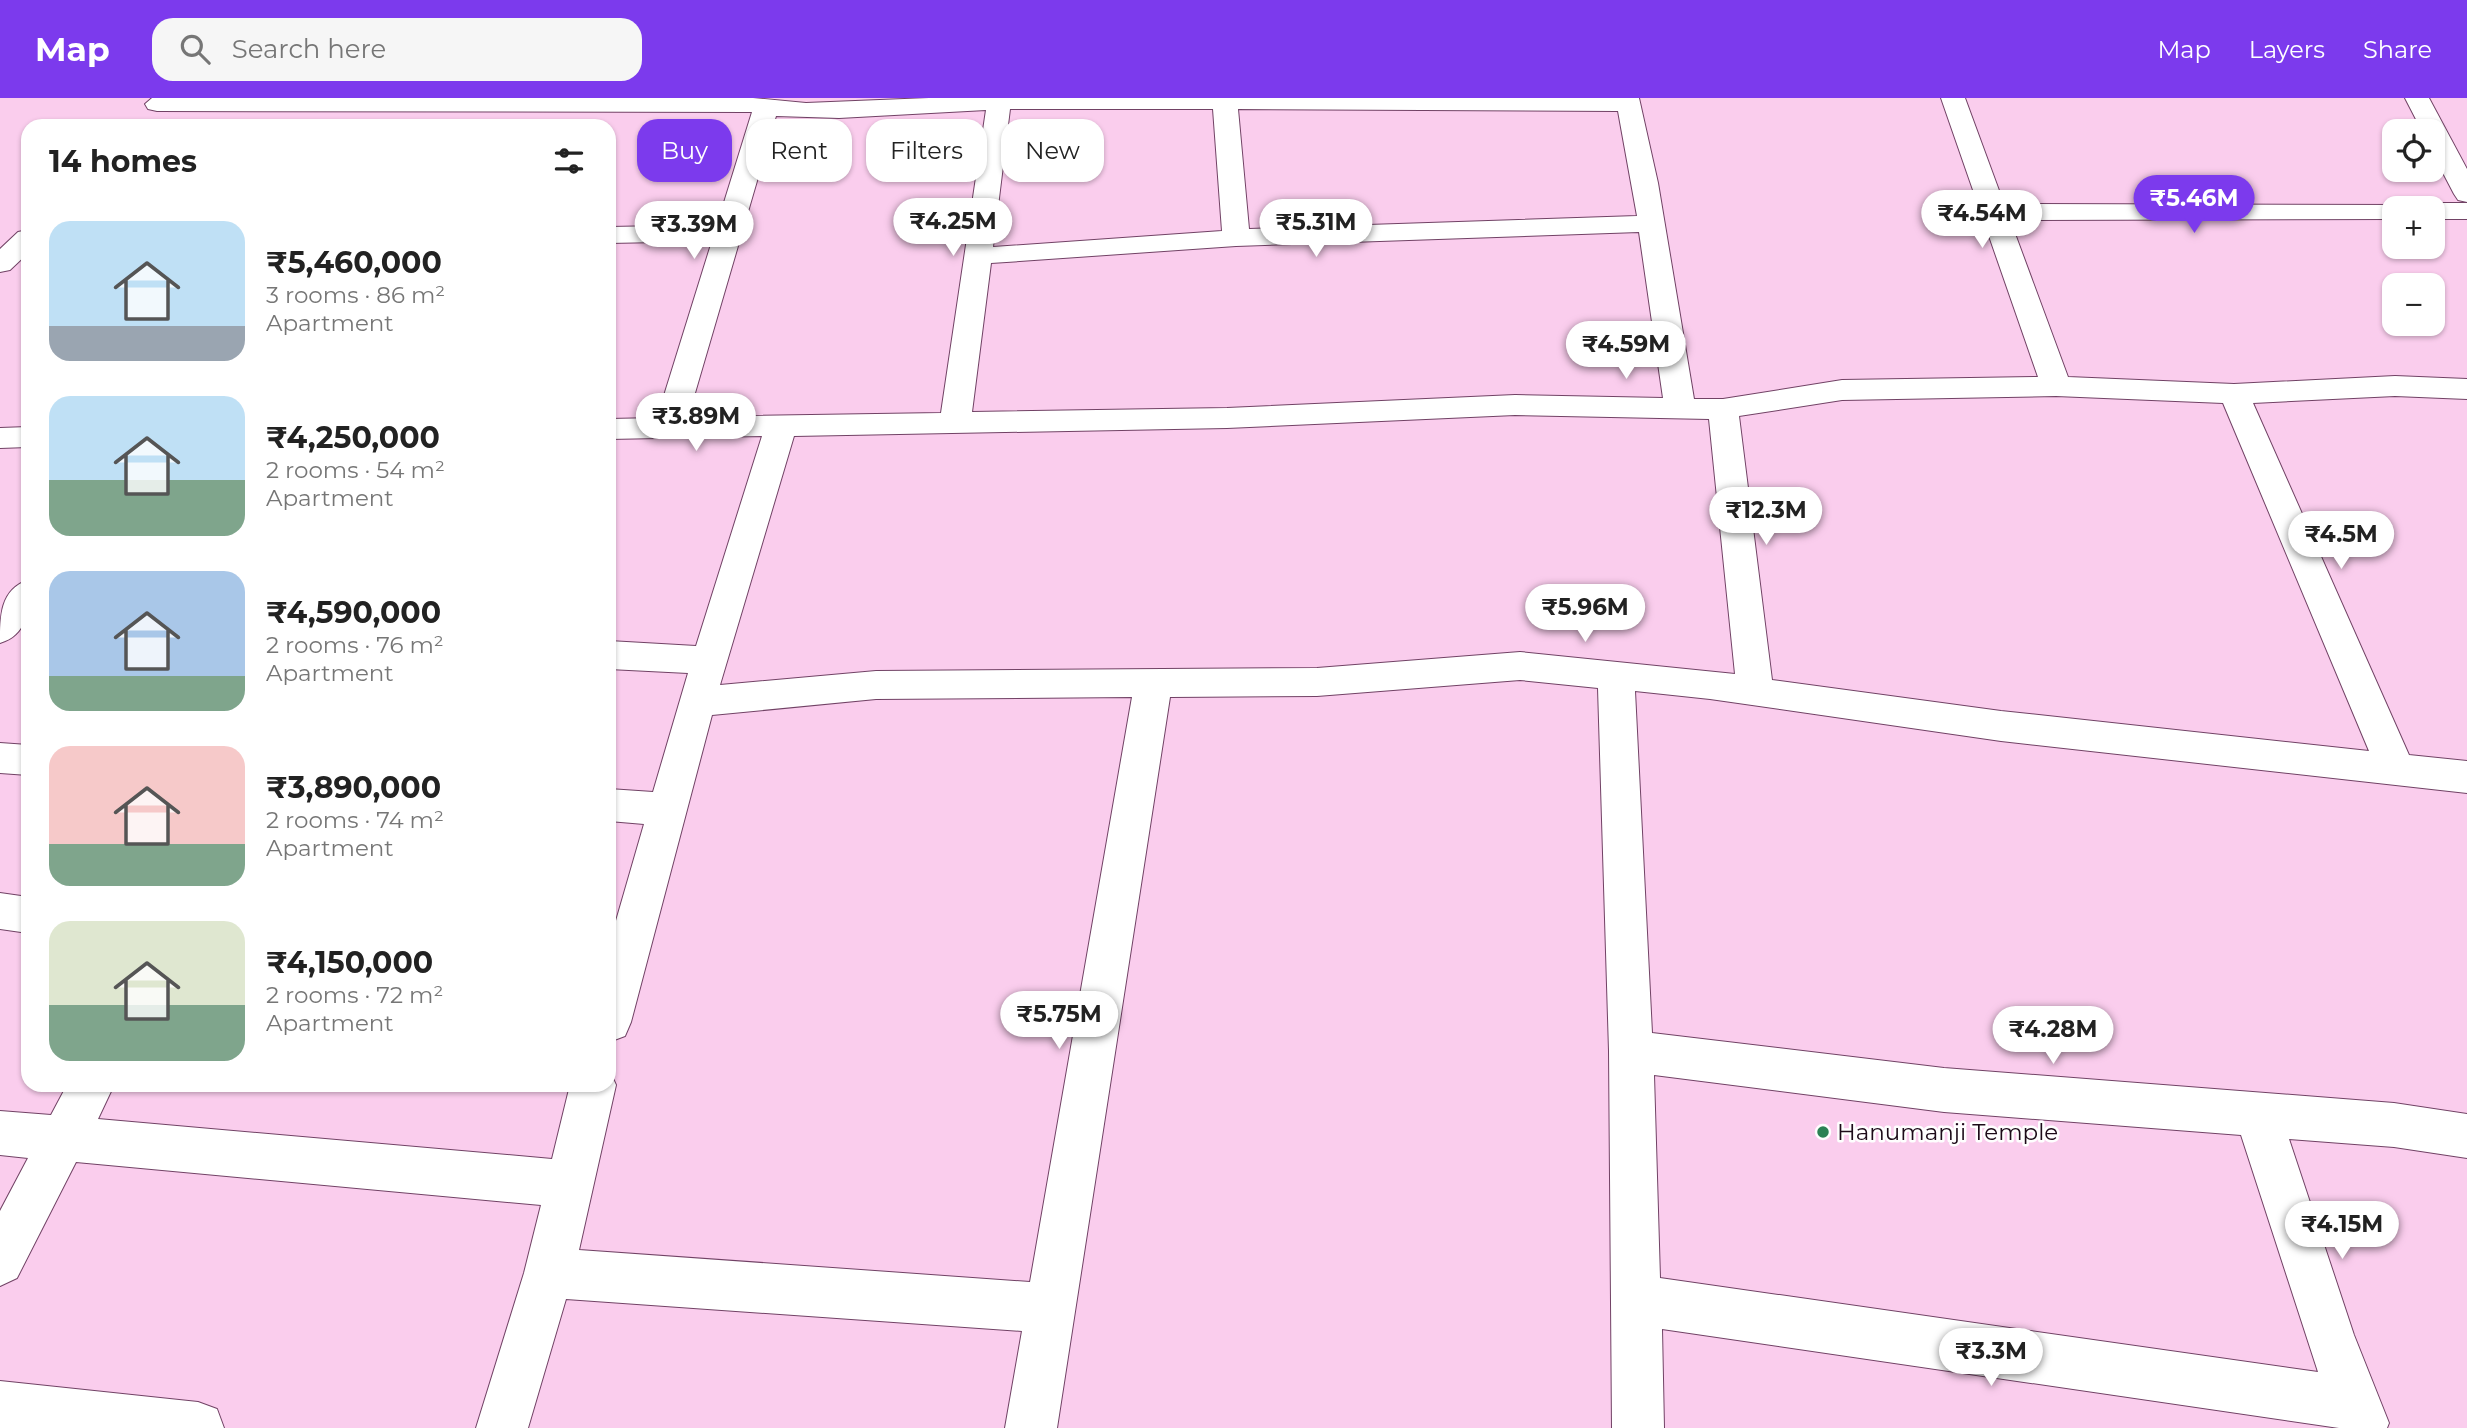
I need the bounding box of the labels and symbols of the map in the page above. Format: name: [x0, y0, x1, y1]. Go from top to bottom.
pin: ₹5.46M: [2137, 176, 2251, 235]
pin: ₹4.54M: [1925, 190, 2039, 250]
pin: ₹4.25M: [896, 198, 1010, 258]
pin: ₹5.31M: [1259, 200, 1373, 259]
pin: ₹3.39M: [637, 202, 751, 261]
pin: ₹4.59M: [1569, 322, 1683, 381]
pin: ₹3.89M: [639, 394, 753, 453]
pin: ₹12.3M: [1709, 488, 1823, 547]
pin: ₹4.5M: [2292, 512, 2390, 571]
pin: ₹5.96M: [1528, 584, 1642, 644]
pin: ₹5.75M: [1002, 992, 1116, 1051]
pin: ₹4.28M: [1996, 1006, 2110, 1066]
place label: Hanumanji Temple: [1837, 1118, 2058, 1146]
marker: Hanumanji Temple: [1815, 1124, 1831, 1140]
pin: ₹4.15M: [2285, 1202, 2399, 1261]
pin: ₹3.3M: [1942, 1328, 2040, 1388]

